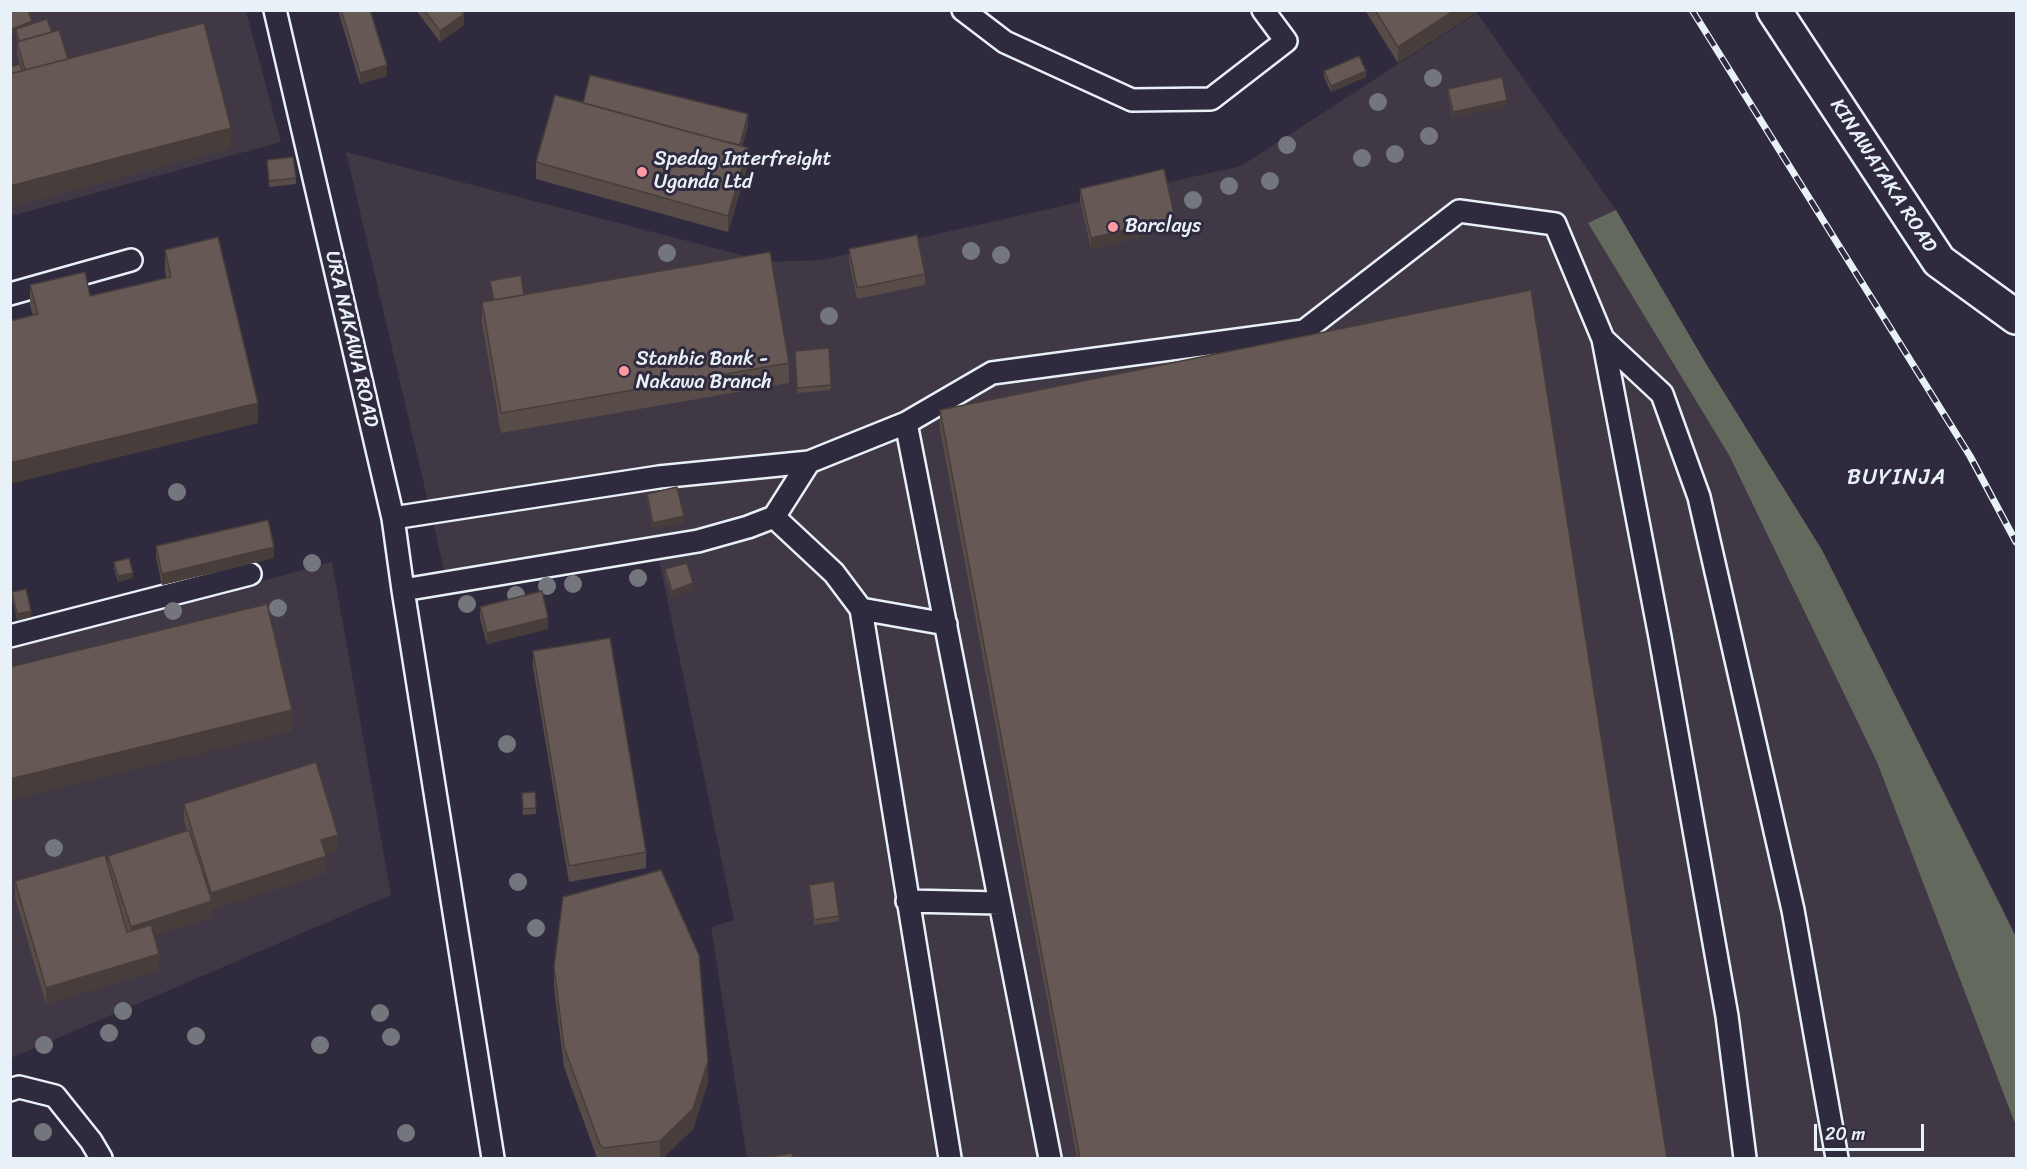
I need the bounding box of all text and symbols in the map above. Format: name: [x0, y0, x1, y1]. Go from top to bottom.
street label: KINAWATAKA ROAD: [1824, 95, 1942, 257]
place label: Spedag Interfreight Uganda Ltd: [654, 148, 831, 195]
marker: Spedag Interfreight Uganda Ltd: [635, 165, 649, 179]
place label: Barclays: [1125, 215, 1201, 239]
marker: Barclays: [1106, 220, 1120, 234]
street label: URA NAKAWA ROAD: [319, 249, 383, 429]
place label: Stanbic Bank - Nakawa Branch: [636, 348, 772, 395]
marker: Stanbic Bank - Nakawa Branch: [617, 364, 631, 378]
district label: BUYINJA: [1848, 465, 1946, 491]
scale bar: [1817, 1112, 1926, 1150]
text: 20 m: [1825, 1118, 1865, 1150]

